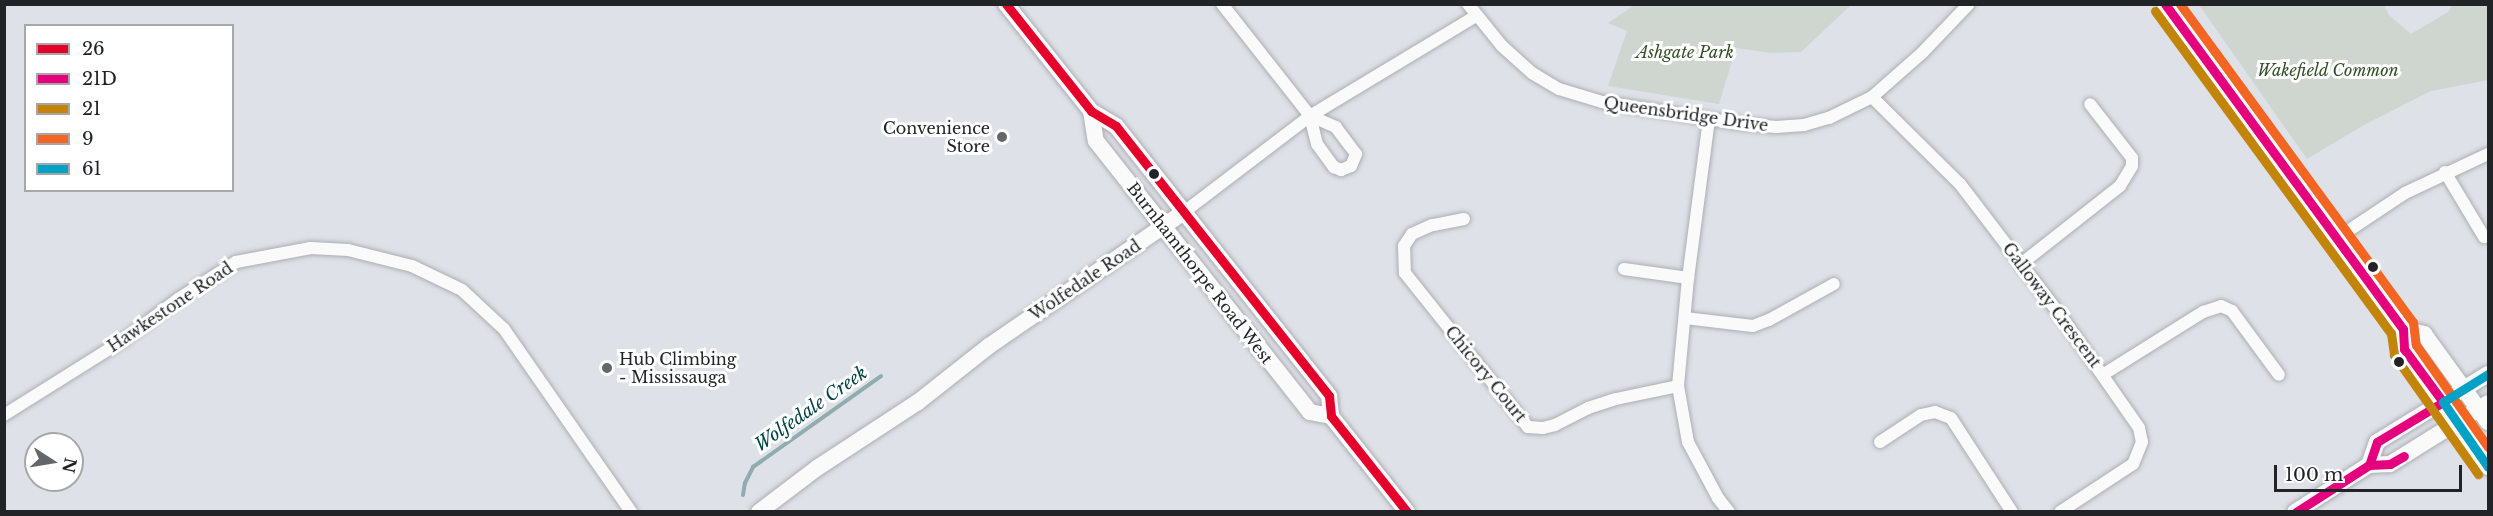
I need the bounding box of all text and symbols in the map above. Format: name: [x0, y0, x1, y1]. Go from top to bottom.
legend: [24, 24, 234, 192]
text: 26: [82, 38, 105, 60]
park label: Ashgate Park: [1636, 42, 1734, 62]
park label: Wakefield Common: [2257, 60, 2399, 80]
text: 21D: [82, 68, 117, 90]
street label: Queensbridge Drive: [1603, 93, 1769, 135]
text: 21: [82, 98, 101, 120]
place label: Convenience Store: [883, 118, 990, 156]
text: 9: [82, 128, 94, 150]
marker: Convenience Store: [995, 130, 1009, 144]
text: 61: [82, 158, 102, 180]
unlabelled marker: [1148, 168, 1160, 180]
street label: Burnhamthorpe Road West: [1123, 178, 1277, 368]
street label: Wolfedale Road: [1026, 236, 1144, 324]
street label: Galloway Crescent: [1999, 239, 2105, 371]
street label: Hawkestone Road: [104, 258, 236, 356]
unlabelled marker: [2367, 261, 2379, 273]
street label: Chicory Court: [1441, 322, 1531, 426]
place label: Hub Climbing - Mississauga: [619, 349, 736, 387]
unlabelled marker: [2393, 356, 2405, 368]
marker: Hub Climbing - Mississauga: [600, 361, 614, 375]
water label: Wolfedale Creek: [750, 362, 872, 456]
north arrow: [24, 432, 84, 492]
scale bar: [2277, 453, 2464, 491]
text: N: [58, 456, 81, 475]
text: 100 m: [2285, 464, 2343, 486]

